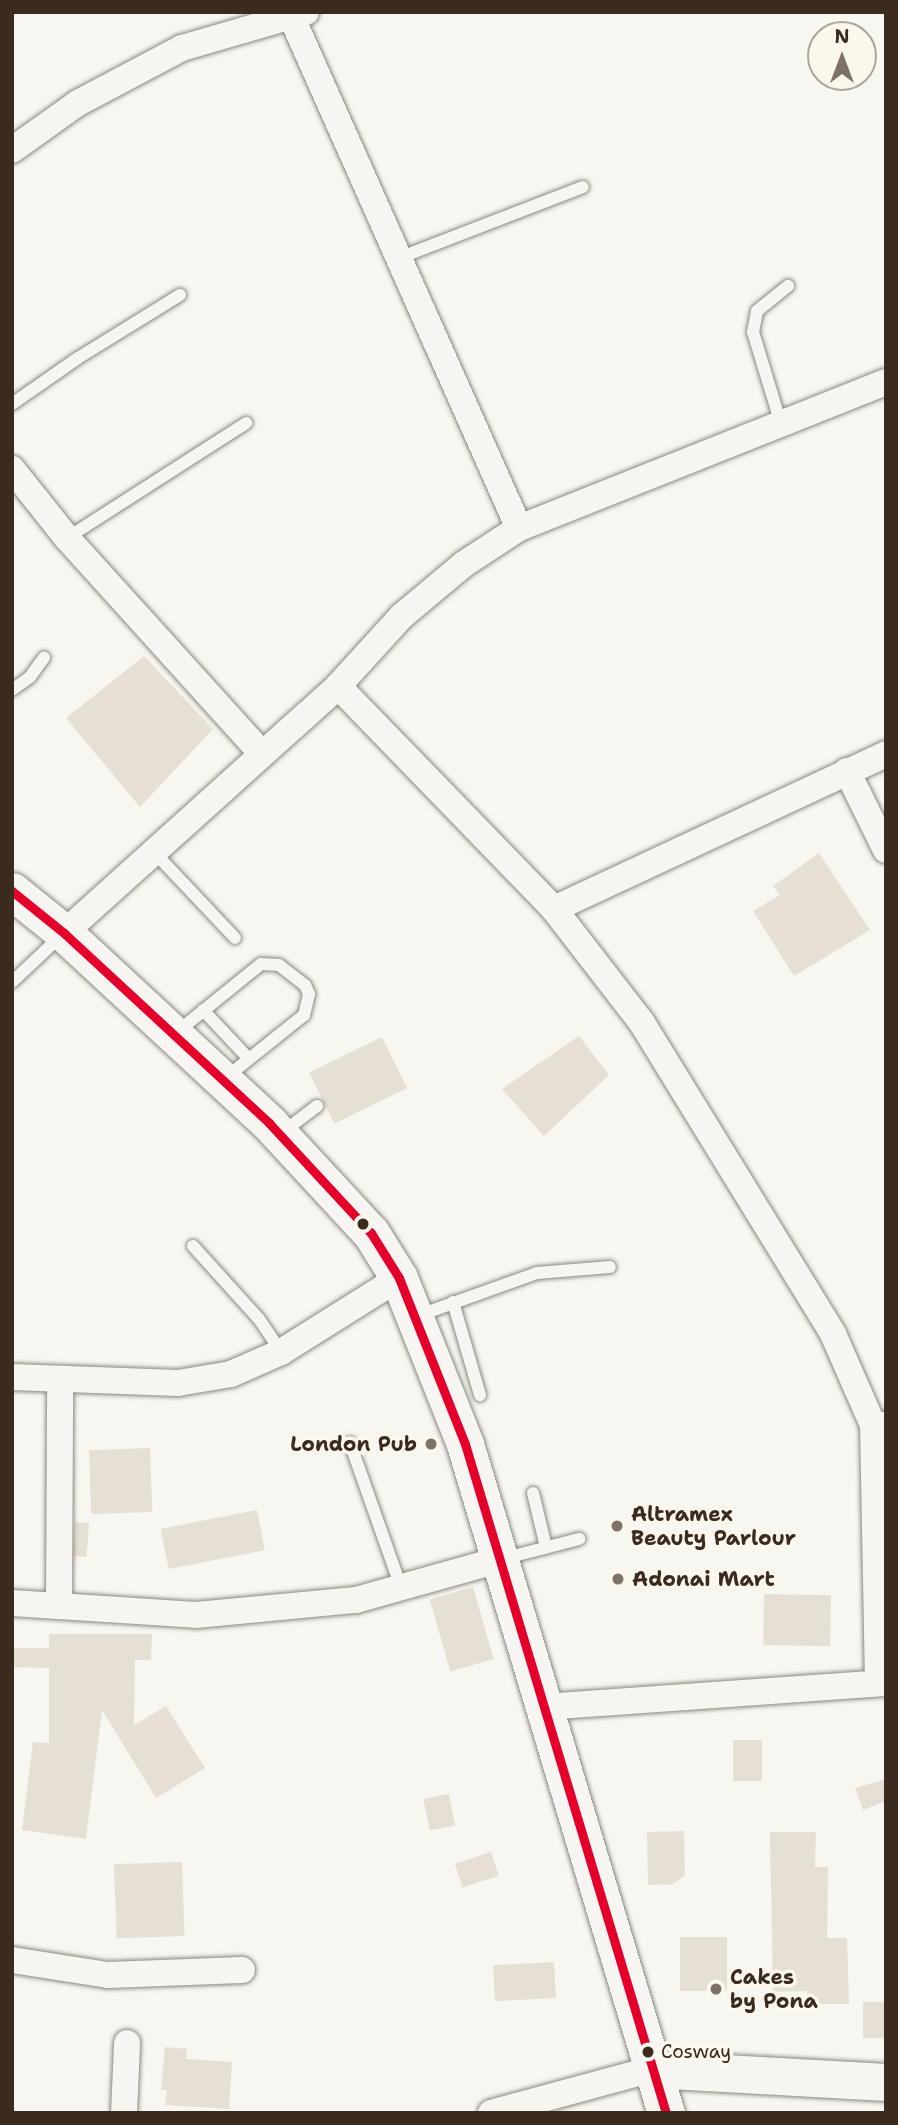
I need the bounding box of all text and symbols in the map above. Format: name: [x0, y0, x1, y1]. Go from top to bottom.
north arrow: [807, 21, 877, 91]
text: N: [834, 24, 850, 49]
unlabelled marker: [356, 1217, 370, 1231]
place label: London Pub: [290, 1431, 417, 1457]
marker: London Pub: [423, 1436, 439, 1452]
place label: Altramex Beauty Parlour: [631, 1501, 796, 1551]
marker: Altramex Beauty Parlour: [609, 1518, 625, 1534]
place label: Adonai Mart: [632, 1566, 775, 1592]
marker: Adonai Mart: [610, 1571, 626, 1587]
place label: Cakes by Pona: [730, 1964, 818, 2014]
marker: Cakes by Pona: [708, 1981, 724, 1997]
place label: Cosway: [661, 2041, 731, 2063]
marker: Cosway: [641, 2045, 655, 2059]

